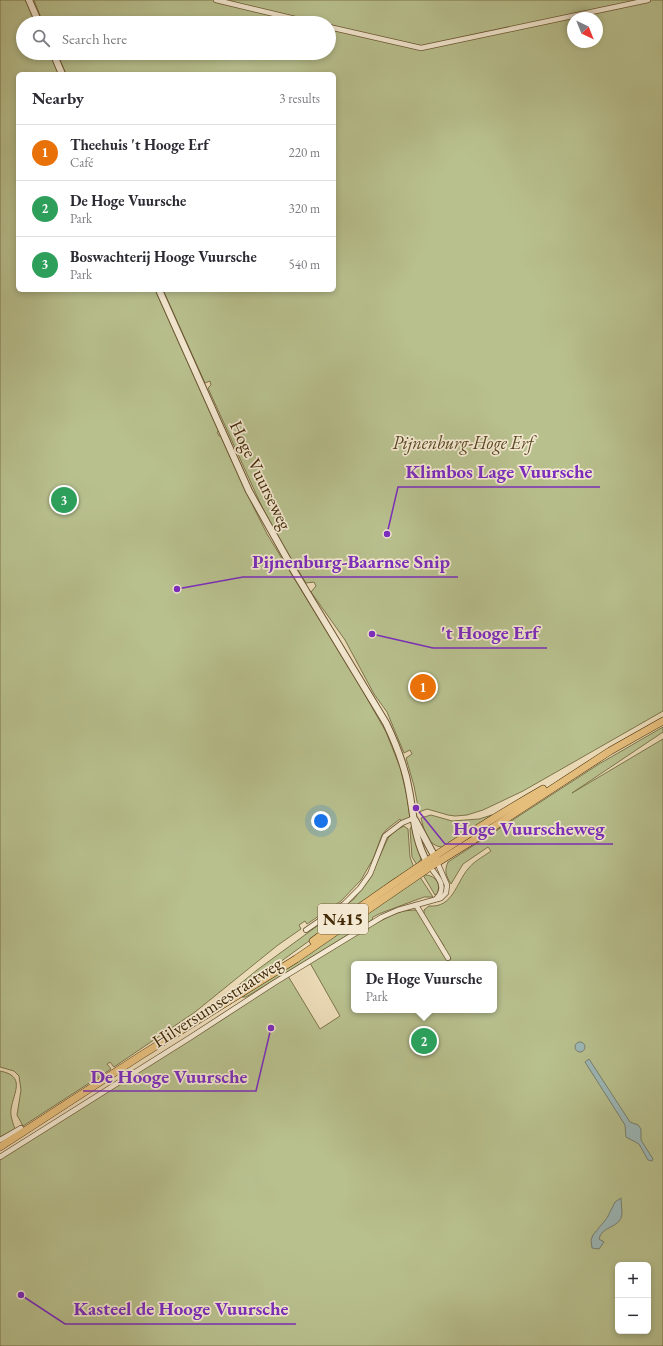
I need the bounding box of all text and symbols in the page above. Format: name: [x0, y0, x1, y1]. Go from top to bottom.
north arrow: [567, 12, 603, 48]
search box: [16, 16, 336, 60]
icon: search: [30, 27, 52, 49]
text: Search here: [62, 29, 127, 48]
text: Nearby: [32, 87, 84, 109]
text: 3 results: [279, 90, 320, 107]
text: Theehuis 't Hooge Erf: [70, 135, 209, 154]
text: 1: [42, 144, 48, 161]
text: 220 m: [289, 144, 320, 161]
text: Café: [70, 154, 93, 171]
text: De Hoge Vuursche: [70, 191, 186, 210]
text: 2: [42, 200, 48, 217]
text: 320 m: [289, 200, 320, 217]
text: Park: [70, 210, 92, 227]
text: Boswachterij Hooge Vuursche: [70, 247, 257, 266]
text: 3: [42, 256, 48, 273]
text: 540 m: [289, 256, 320, 273]
text: Park: [70, 266, 92, 283]
street label: Hoge Vuurseweg: [225, 417, 297, 533]
park label: Pijnenburg-Hoge Erf: [392, 431, 538, 455]
callout: Klimbos Lage Vuursche: [398, 456, 600, 487]
text: Klimbos Lage Vuursche: [406, 459, 593, 484]
pin: 3: [51, 485, 77, 515]
callout: Pijnenburg-Baarnse Snip: [243, 546, 458, 577]
text: Pijnenburg-Baarnse Snip: [252, 549, 451, 574]
callout: 't Hooge Erf: [433, 617, 547, 648]
text: 't Hooge Erf: [441, 620, 541, 645]
pin: 1: [410, 672, 436, 702]
your location: [311, 811, 331, 831]
callout: Hoge Vuurscheweg: [445, 813, 613, 844]
text: Hoge Vuurscheweg: [453, 816, 605, 841]
road number: N415: [318, 904, 368, 934]
street label: Hilversumsestraatweg: [148, 951, 286, 1053]
popup: [351, 961, 497, 1013]
text: De Hoge Vuursche: [366, 969, 482, 988]
text: Park: [366, 988, 388, 1005]
pin: 2: [411, 1026, 437, 1056]
callout: De Hooge Vuursche: [83, 1060, 256, 1091]
text: De Hooge Vuursche: [91, 1064, 248, 1089]
map controls: [615, 1262, 651, 1334]
button: +: [615, 1262, 651, 1298]
callout: Kasteel de Hooge Vuursche: [65, 1293, 296, 1324]
text: Kasteel de Hooge Vuursche: [73, 1296, 289, 1321]
button: −: [615, 1298, 651, 1334]

